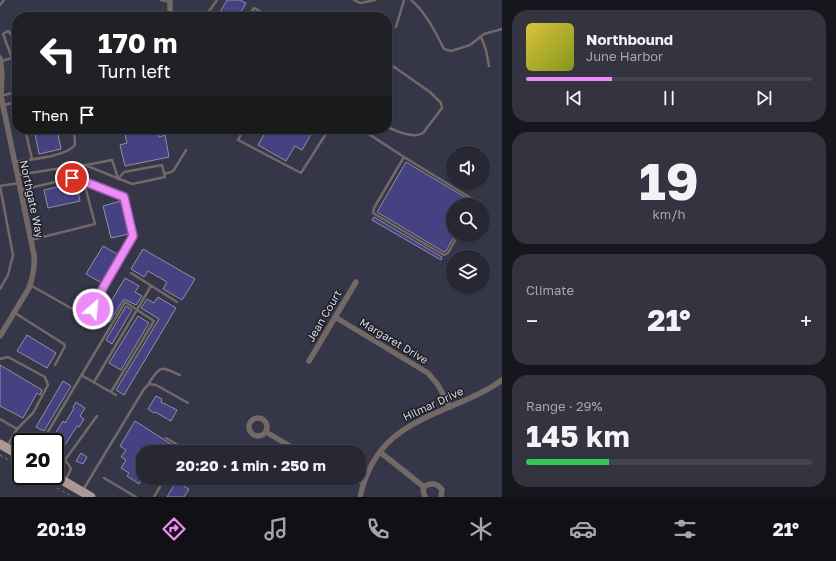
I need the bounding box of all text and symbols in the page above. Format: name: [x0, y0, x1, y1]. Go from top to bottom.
text: 170 m: [98, 26, 177, 59]
icon: left: [32, 28, 84, 80]
text: Northbound: [586, 30, 673, 48]
text: June Harbor: [586, 48, 663, 64]
text: Turn left: [98, 60, 171, 82]
icon: previous: [563, 87, 585, 109]
icon: pause: [658, 87, 680, 109]
icon: next: [753, 87, 775, 109]
icon: arrive: [76, 104, 98, 126]
text: Then: [32, 106, 68, 124]
map controls: [446, 146, 490, 294]
button: sound: [446, 146, 490, 190]
text: 19: [639, 149, 699, 211]
street label: Northgate Way: [18, 159, 47, 239]
pin: [55, 161, 89, 195]
icon: arrive: [61, 167, 83, 189]
button: search: [446, 198, 490, 242]
text: km/h: [652, 206, 686, 222]
button: layers: [446, 250, 490, 294]
text: Climate: [526, 282, 574, 298]
street label: Jean Court: [303, 287, 344, 344]
position arrow: [72, 288, 114, 330]
text: 21°: [647, 302, 691, 338]
text: −: [526, 307, 538, 334]
text: +: [800, 307, 812, 334]
street label: Margaret Drive: [358, 315, 431, 366]
street label: Hilmar Drive: [401, 384, 465, 423]
text: Range · 29%: [526, 398, 602, 414]
text: 145 km: [526, 418, 630, 454]
speed limit sign: 20: [12, 433, 64, 485]
text: 20:20 · 1 min · 250 m: [176, 456, 326, 474]
icon: directions: [160, 515, 188, 543]
icon: music: [262, 515, 290, 543]
icon: phone: [364, 515, 392, 543]
icon: climate: [467, 515, 495, 543]
icon: car: [569, 515, 597, 543]
icon: filters: [671, 515, 699, 543]
text: 20:19: [37, 518, 86, 540]
text: 21°: [773, 518, 799, 540]

